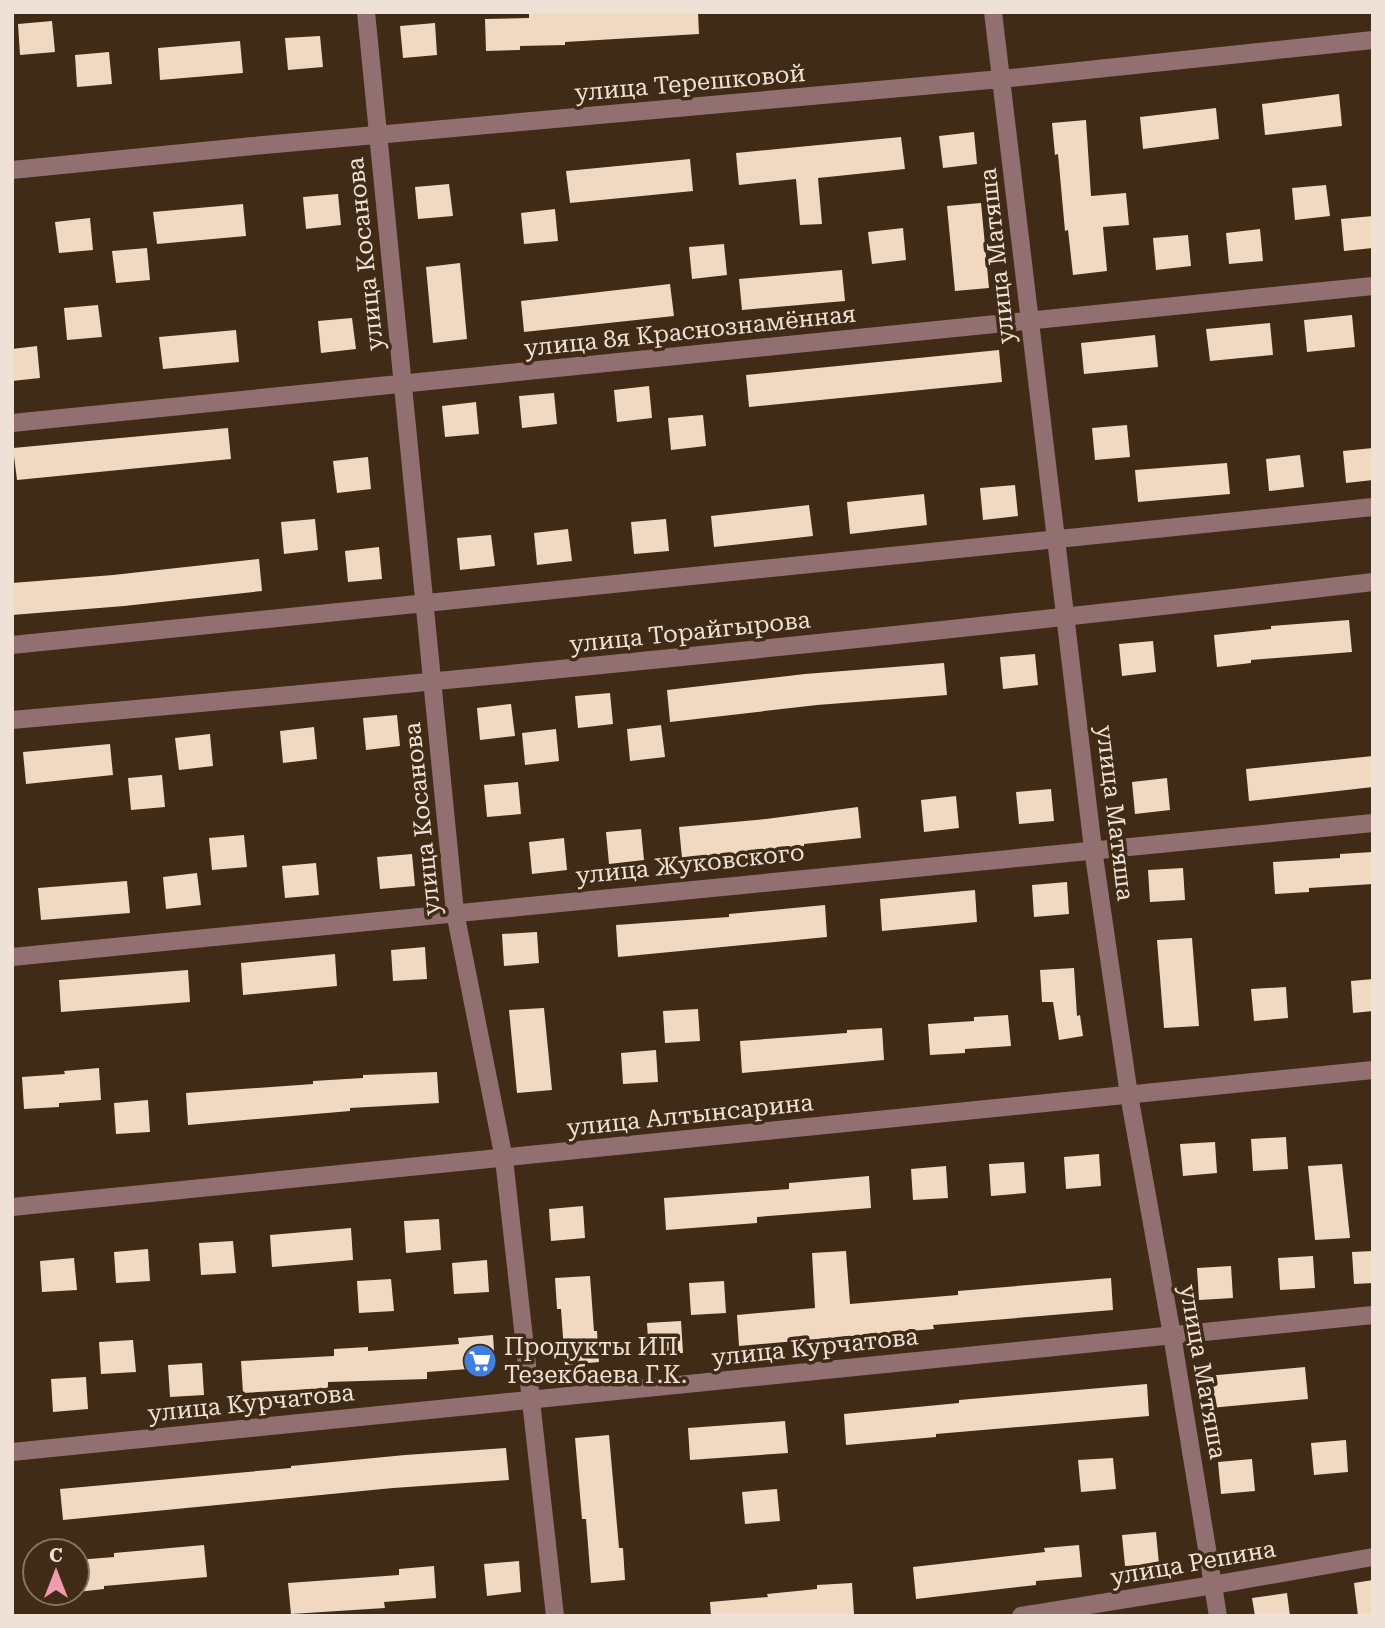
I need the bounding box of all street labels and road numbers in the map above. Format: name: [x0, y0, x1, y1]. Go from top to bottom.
street label: улица Терешковой: [574, 59, 806, 107]
street label: улица Косанова: [341, 156, 389, 352]
street label: улица Матяша: [974, 167, 1020, 345]
street label: улица 8я Краснознамённая: [523, 300, 857, 362]
street label: улица Торайгырова: [568, 605, 812, 659]
street label: улица Косанова: [398, 721, 446, 917]
street label: улица Матяша: [1090, 724, 1140, 902]
street label: улица Жуковского: [574, 838, 806, 890]
street label: улица Алтынсарина: [566, 1088, 814, 1142]
street label: улица Матяша: [1174, 1283, 1232, 1461]
street label: улица Курчатова: [710, 1322, 920, 1372]
street label: улица Курчатова: [146, 1378, 356, 1428]
street label: улица Репина: [1108, 1535, 1278, 1591]

